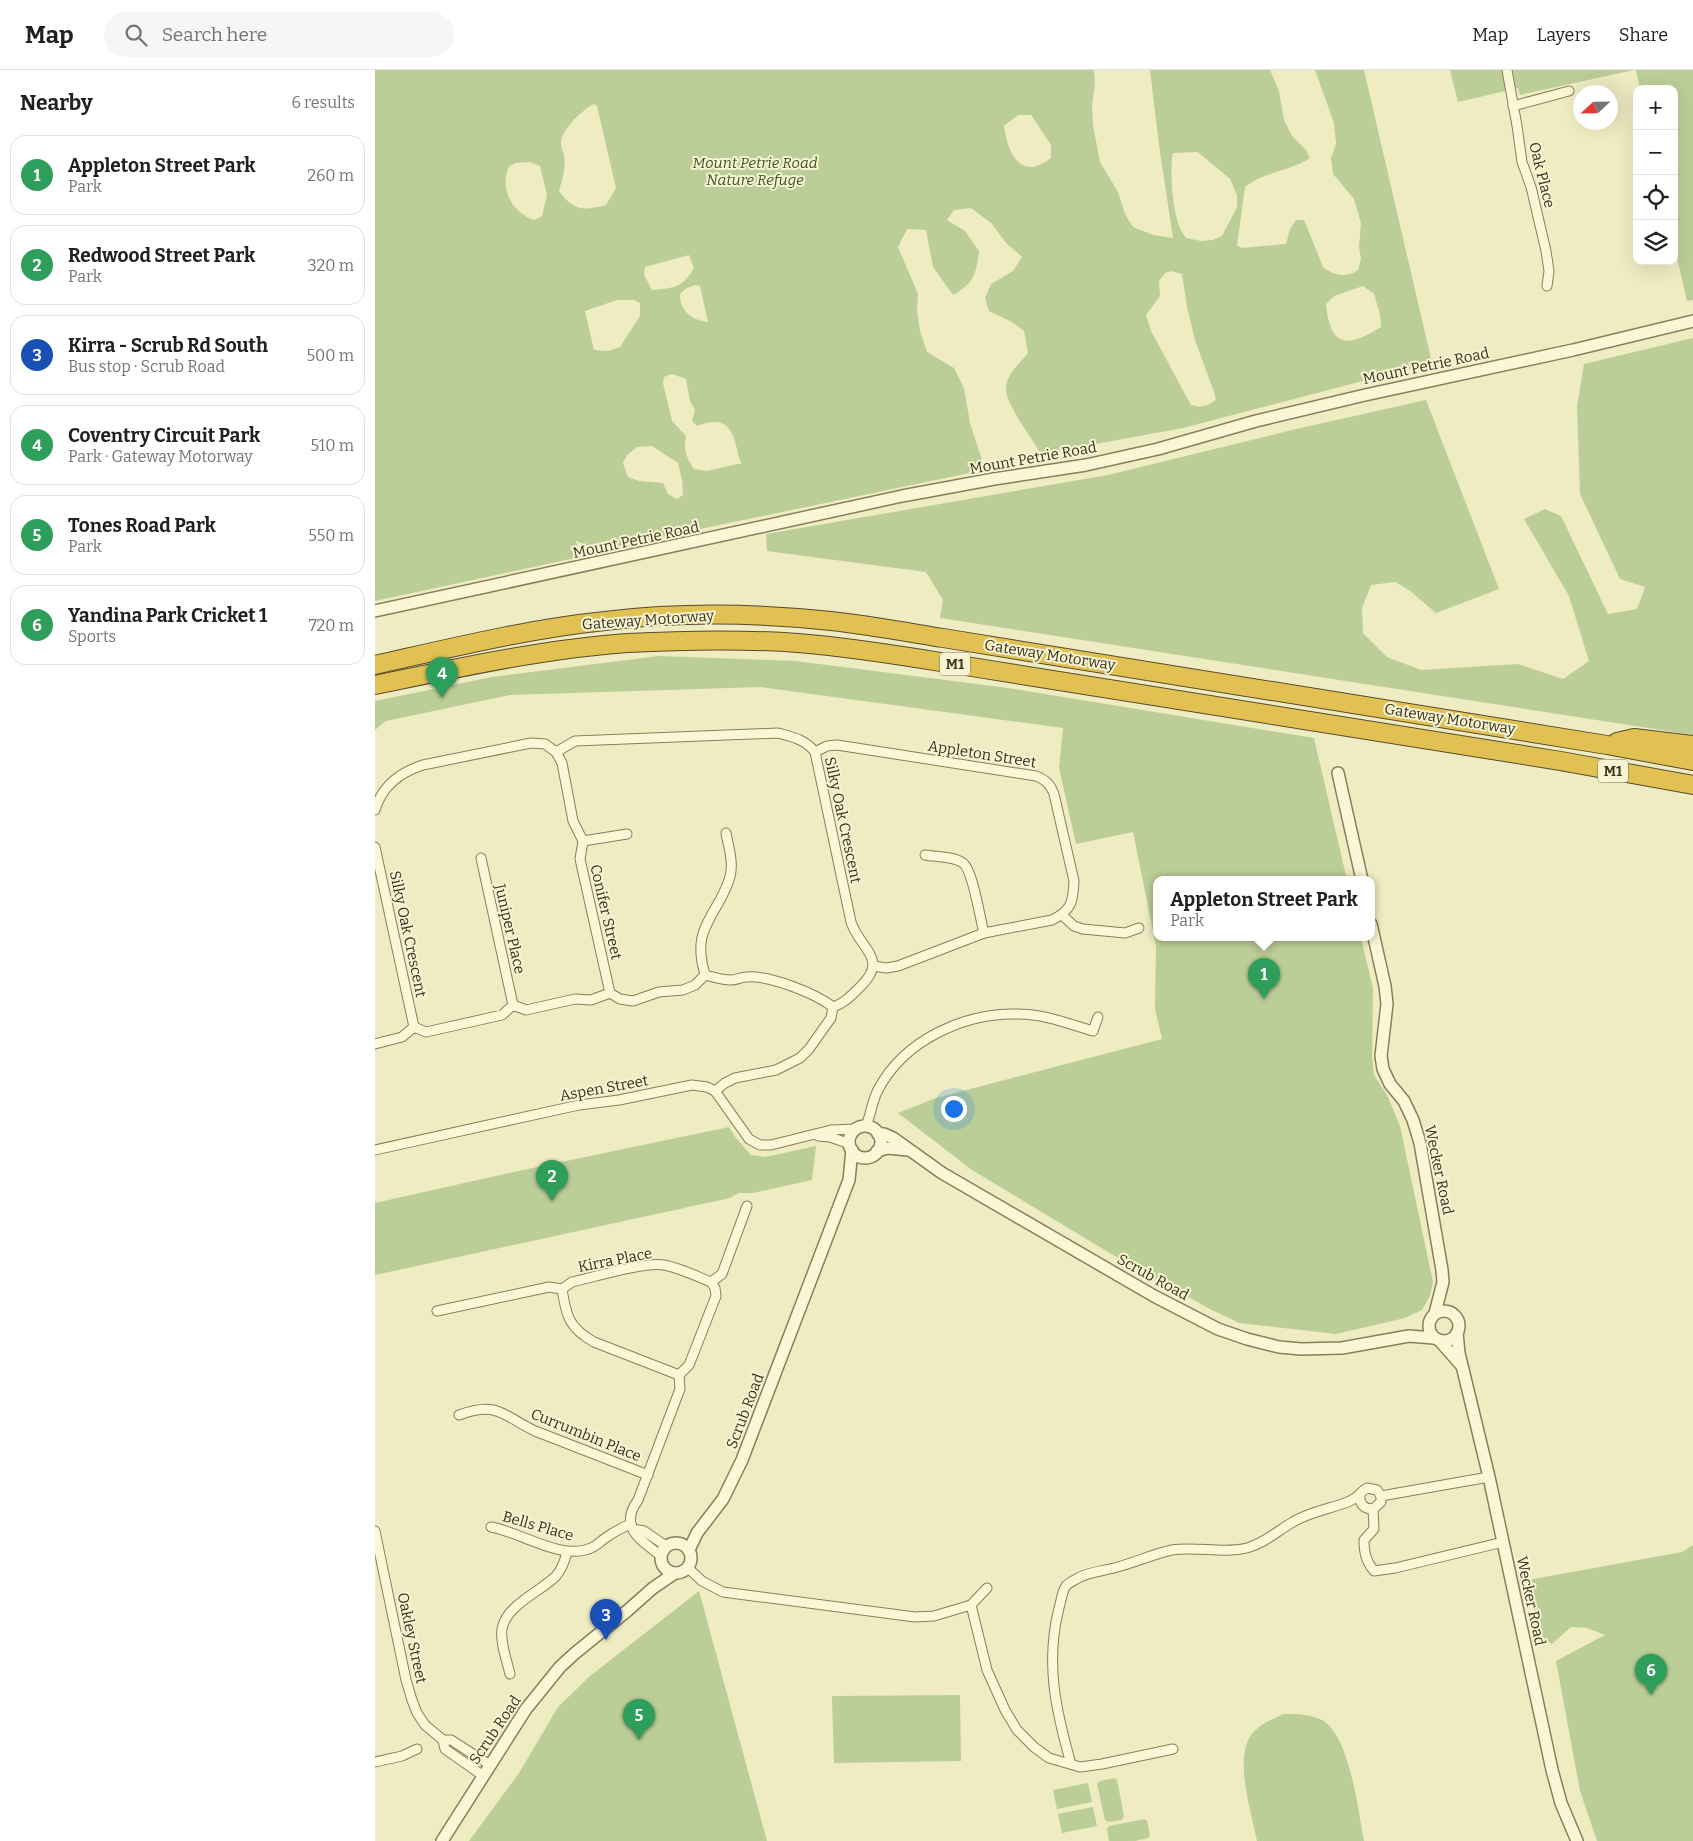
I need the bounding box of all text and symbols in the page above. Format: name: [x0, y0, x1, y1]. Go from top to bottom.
search box: [104, 12, 454, 57]
text: Map: [25, 21, 74, 49]
icon: search: [122, 21, 150, 49]
text: Search here: [162, 23, 267, 46]
text: Map: [1472, 24, 1508, 46]
text: Layers: [1536, 24, 1591, 46]
text: Share: [1619, 24, 1668, 46]
north arrow: [1573, 85, 1618, 130]
map controls: [1633, 85, 1678, 265]
button: +: [1633, 85, 1678, 130]
text: Nearby: [20, 90, 93, 116]
text: 6 results: [292, 93, 355, 112]
button: −: [1633, 130, 1678, 175]
street label: Oak Place: [1525, 140, 1559, 210]
text: Appleton Street Park: [68, 154, 256, 177]
park label: Mount Petrie Road Nature Refuge: [693, 154, 818, 189]
text: 1: [34, 166, 40, 185]
text: 260 m: [307, 166, 354, 185]
button: locate: [1633, 175, 1678, 220]
text: Park: [68, 177, 102, 196]
button: layers: [1633, 220, 1678, 265]
text: Redwood Street Park: [68, 244, 255, 267]
text: 2: [32, 256, 42, 275]
text: 320 m: [307, 256, 354, 275]
text: Park: [68, 267, 102, 286]
text: Kirra - Scrub Rd South: [68, 334, 268, 357]
street label: Mount Petrie Road: [1361, 344, 1491, 388]
text: 3: [32, 346, 42, 365]
text: 500 m: [306, 346, 354, 365]
text: Bus stop · Scrub Road: [68, 357, 225, 376]
text: Coventry Circuit Park: [68, 424, 260, 447]
text: 4: [32, 436, 42, 455]
text: 510 m: [310, 436, 354, 455]
street label: Mount Petrie Road: [968, 438, 1098, 478]
text: Park · Gateway Motorway: [68, 447, 253, 466]
text: Tones Road Park: [68, 514, 216, 537]
street label: Mount Petrie Road: [571, 518, 701, 562]
text: 5: [33, 526, 41, 545]
text: 550 m: [308, 526, 354, 545]
text: Park: [68, 537, 102, 556]
text: Yandina Park Cricket 1: [68, 604, 267, 627]
street label: Gateway Motorway: [581, 606, 715, 634]
text: 6: [32, 616, 42, 635]
text: 720 m: [309, 616, 354, 635]
text: Sports: [68, 627, 116, 646]
street label: Gateway Motorway: [983, 636, 1117, 674]
road number: M1: [940, 652, 970, 676]
pin: 4: [426, 657, 458, 698]
street label: Gateway Motorway: [1383, 700, 1517, 738]
street label: Appleton Street: [927, 737, 1038, 772]
street label: Silky Oak Crescent: [821, 755, 865, 885]
road number: M1: [1598, 759, 1628, 782]
street label: Conifer Street: [586, 863, 626, 962]
street label: Silky Oak Crescent: [386, 869, 430, 999]
popup: [1153, 876, 1375, 941]
street label: Juniper Place: [491, 881, 529, 976]
text: Appleton Street Park: [1170, 888, 1358, 911]
text: Park: [1170, 911, 1204, 930]
pin: 1: [1248, 958, 1280, 999]
street label: Aspen Street: [558, 1071, 650, 1105]
your location: [941, 1096, 967, 1122]
street label: Wecker Road: [1421, 1124, 1457, 1216]
pin: 2: [536, 1160, 568, 1201]
street label: Kirra Place: [576, 1244, 654, 1276]
street label: Scrub Road: [1114, 1250, 1192, 1304]
street label: Scrub Road: [722, 1371, 768, 1451]
street label: Currumbin Place: [528, 1405, 644, 1465]
street label: Bells Place: [500, 1507, 576, 1545]
street label: Wecker Road: [1513, 1555, 1549, 1647]
street label: Oakley Street: [394, 1591, 431, 1686]
pin: 3: [590, 1599, 622, 1640]
pin: 6: [1635, 1654, 1667, 1695]
street label: Scrub Road: [465, 1692, 525, 1768]
pin: 5: [623, 1699, 655, 1740]

